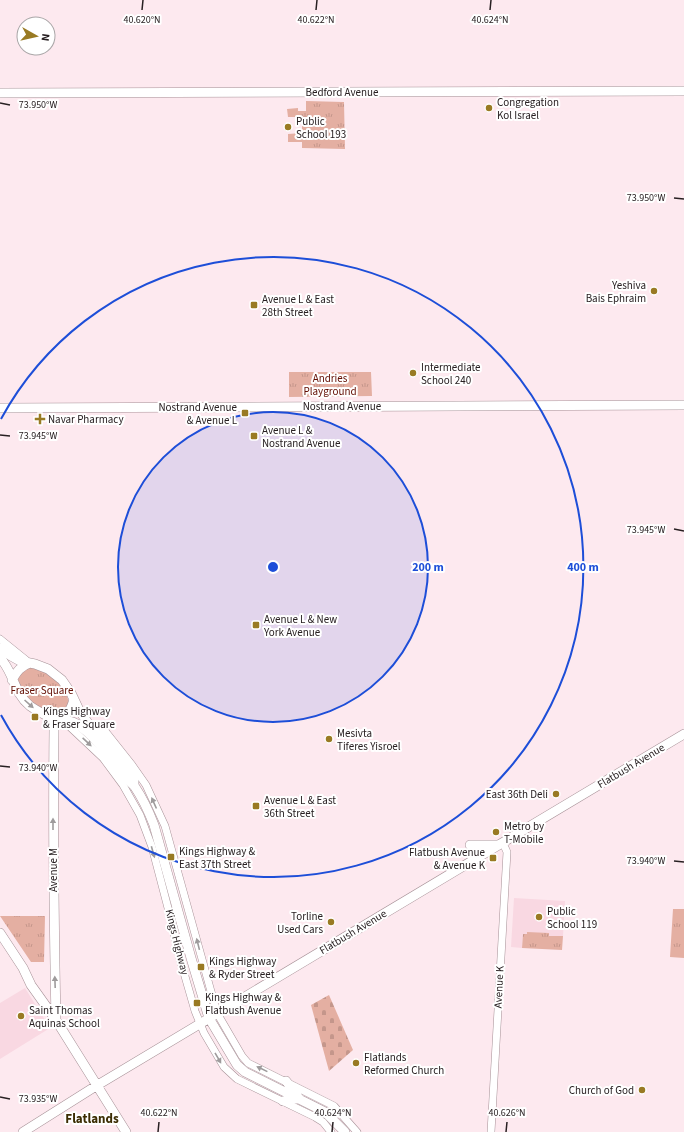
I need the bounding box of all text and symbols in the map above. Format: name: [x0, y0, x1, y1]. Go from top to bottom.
text: 40.620°N: [123, 13, 161, 27]
text: 40.622°N: [297, 13, 335, 27]
text: 40.624°N: [471, 13, 509, 27]
north arrow: [16, 16, 56, 56]
text: N: [37, 33, 53, 42]
street label: Bedford Avenue: [305, 85, 379, 100]
place label: Congregation Kol Israel: [497, 95, 559, 123]
text: 73.950°W: [19, 98, 57, 112]
marker: Congregation Kol Israel: [484, 103, 494, 113]
place label: Public School 193: [296, 114, 346, 142]
marker: Public School 193: [283, 122, 293, 132]
text: 73.950°W: [627, 191, 665, 205]
place label: Yeshiva Bais Ephraim: [586, 278, 646, 306]
marker: Yeshiva Bais Ephraim: [649, 286, 659, 296]
place label: Avenue L & East 28th Street: [262, 292, 334, 320]
marker: Avenue L & East 28th Street: [249, 300, 259, 310]
place label: Intermediate School 240: [421, 360, 481, 388]
marker: Intermediate School 240: [408, 368, 418, 378]
park label: Andries Playground: [303, 371, 357, 399]
street label: Nostrand Avenue: [303, 399, 382, 414]
place label: Nostrand Avenue & Avenue L: [159, 400, 238, 428]
marker: Nostrand Avenue & Avenue L: [240, 408, 250, 418]
place label: Navar Pharmacy: [48, 412, 124, 427]
marker: Navar Pharmacy: [35, 414, 45, 424]
place label: Avenue L & Nostrand Avenue: [262, 423, 341, 451]
text: 73.945°W: [19, 429, 57, 443]
marker: Avenue L & Nostrand Avenue: [249, 431, 259, 441]
text: 73.945°W: [627, 523, 665, 537]
text: 200 m: [412, 559, 444, 576]
text: 400 m: [567, 559, 599, 576]
centre of rings: [266, 560, 280, 574]
place label: Avenue L & New York Avenue: [263, 612, 337, 640]
marker: Avenue L & New York Avenue: [251, 620, 261, 630]
park label: Fraser Square: [10, 683, 74, 698]
one-way arrow: [24, 700, 34, 709]
place label: Kings Highway & Fraser Square: [43, 704, 116, 732]
marker: Kings Highway & Fraser Square: [30, 712, 40, 722]
place label: Mesivta Tiferes Yisroel: [337, 726, 401, 754]
marker: Mesivta Tiferes Yisroel: [324, 734, 334, 744]
one-way arrow: [82, 737, 92, 747]
street label: Flatbush Avenue: [595, 740, 668, 792]
text: 73.940°W: [19, 761, 57, 775]
place label: East 36th Deli: [486, 787, 548, 802]
marker: East 36th Deli: [551, 789, 561, 799]
place label: Avenue L & East 36th Street: [264, 793, 336, 821]
one-way arrow: [151, 797, 157, 808]
marker: Avenue L & East 36th Street: [251, 801, 261, 811]
one-way arrow: [50, 817, 56, 830]
place label: Metro by T-Mobile: [504, 819, 544, 847]
marker: Metro by T-Mobile: [491, 827, 501, 837]
place label: Kings Highway & East 37th Street: [179, 844, 256, 872]
place label: Flatbush Avenue & Avenue K: [409, 845, 486, 873]
one-way arrow: [150, 846, 156, 858]
street label: Avenue M: [46, 848, 61, 892]
marker: Kings Highway & East 37th Street: [166, 852, 176, 862]
marker: Flatbush Avenue & Avenue K: [488, 853, 498, 863]
text: 73.940°W: [627, 854, 665, 868]
place label: Public School 119: [547, 904, 597, 932]
street label: Flatbush Avenue: [317, 906, 390, 958]
street label: Kings Highway: [162, 908, 192, 976]
place label: Torline Used Cars: [277, 909, 324, 937]
marker: Public School 119: [534, 912, 544, 922]
marker: Torline Used Cars: [326, 917, 336, 927]
one-way arrow: [194, 938, 200, 950]
place label: Kings Highway & Ryder Street: [209, 954, 276, 982]
marker: Kings Highway & Ryder Street: [196, 962, 206, 972]
street label: Avenue K: [490, 965, 508, 1009]
one-way arrow: [52, 975, 58, 988]
place label: Kings Highway & Flatbush Avenue: [205, 990, 282, 1018]
marker: Kings Highway & Flatbush Avenue: [192, 998, 202, 1008]
place label: Saint Thomas Aquinas School: [29, 1003, 100, 1031]
marker: Saint Thomas Aquinas School: [16, 1011, 26, 1021]
place label: Flatlands Reformed Church: [364, 1050, 444, 1078]
one-way arrow: [215, 1052, 222, 1064]
marker: Flatlands Reformed Church: [351, 1058, 361, 1068]
one-way arrow: [256, 1066, 268, 1072]
place label: Church of God: [569, 1083, 634, 1098]
marker: Church of God: [637, 1085, 647, 1095]
text: 73.935°W: [19, 1092, 57, 1106]
text: 40.622°N: [140, 1106, 178, 1120]
text: 40.624°N: [314, 1106, 352, 1120]
text: 40.626°N: [488, 1106, 526, 1120]
district label: Flatlands: [65, 1110, 119, 1128]

